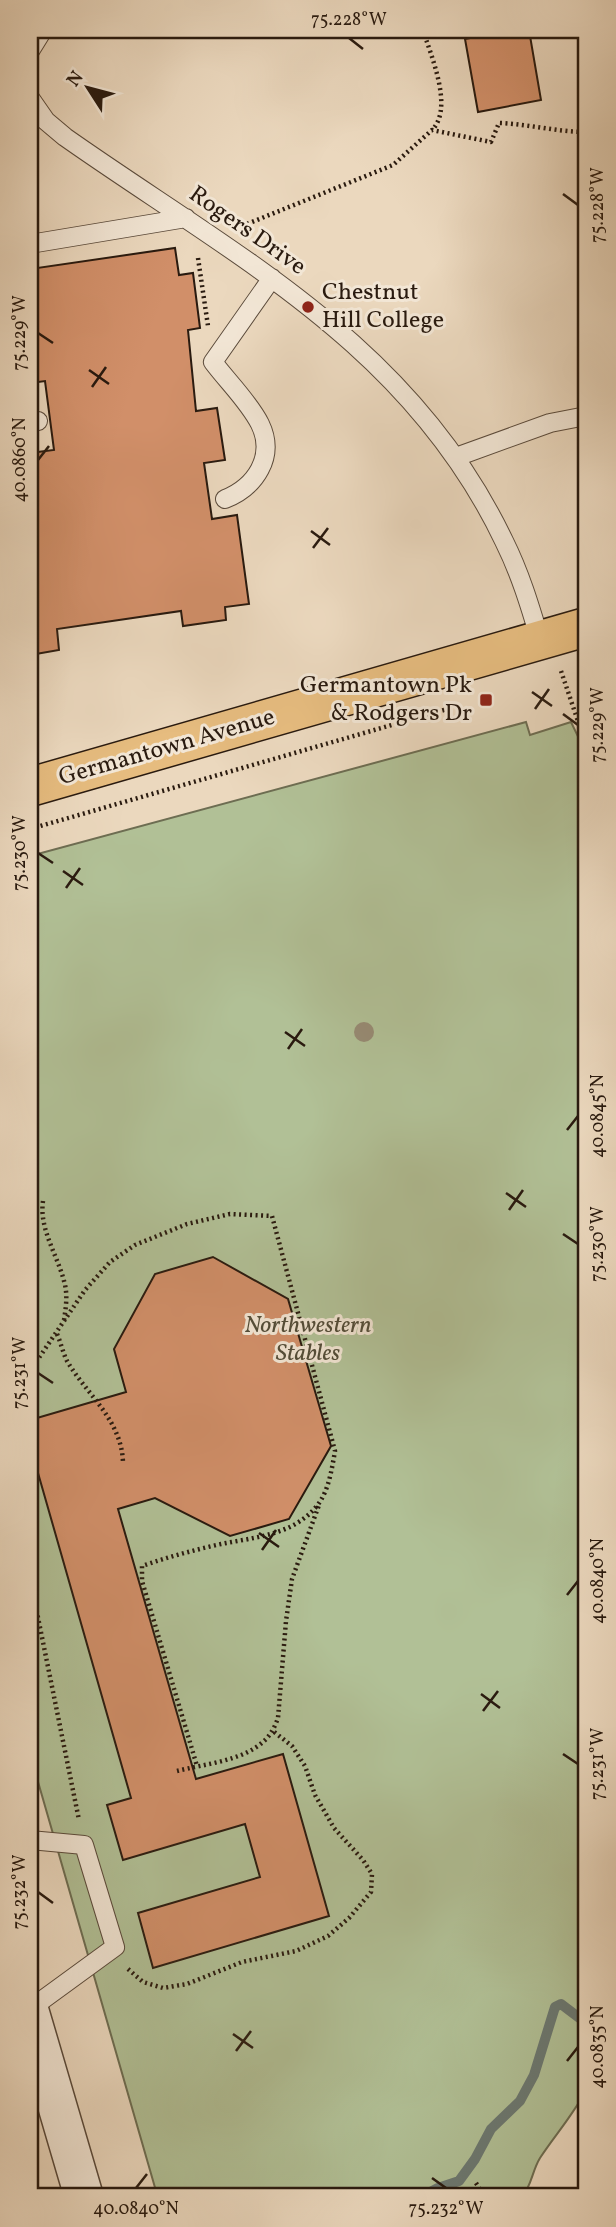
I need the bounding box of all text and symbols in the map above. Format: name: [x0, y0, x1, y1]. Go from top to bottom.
text: 75.228°W: [311, 8, 387, 33]
north arrow: [52, 52, 122, 122]
text: N: [61, 66, 91, 92]
text: 75.228°W: [586, 167, 611, 243]
street label: Rogers Drive: [182, 178, 312, 284]
place label: Chestnut Hill College: [322, 276, 444, 338]
text: 75.229°W: [8, 295, 33, 371]
marker: Chestnut Hill College: [300, 299, 316, 315]
text: 40.0860°N: [8, 417, 33, 503]
place label: Germantown Pk & Rodgers Dr: [300, 669, 472, 731]
text: 75.229°W: [586, 687, 611, 763]
marker: Germantown Pk & Rodgers Dr: [478, 692, 494, 708]
street label: Germantown Avenue: [55, 701, 279, 795]
text: 75.230°W: [8, 815, 33, 891]
text: 40.0845°N: [586, 1074, 611, 1158]
text: 75.230°W: [586, 1206, 611, 1282]
park label: Northwestern Stables: [245, 1309, 371, 1371]
text: 75.231°W: [8, 1337, 33, 1409]
text: 40.0840°N: [586, 1538, 611, 1624]
text: 75.231°W: [586, 1728, 611, 1800]
text: 75.232°W: [8, 1855, 33, 1930]
text: 40.0835°N: [586, 2005, 611, 2089]
text: 40.0840°N: [93, 2197, 179, 2222]
text: 75.232°W: [409, 2197, 484, 2222]

